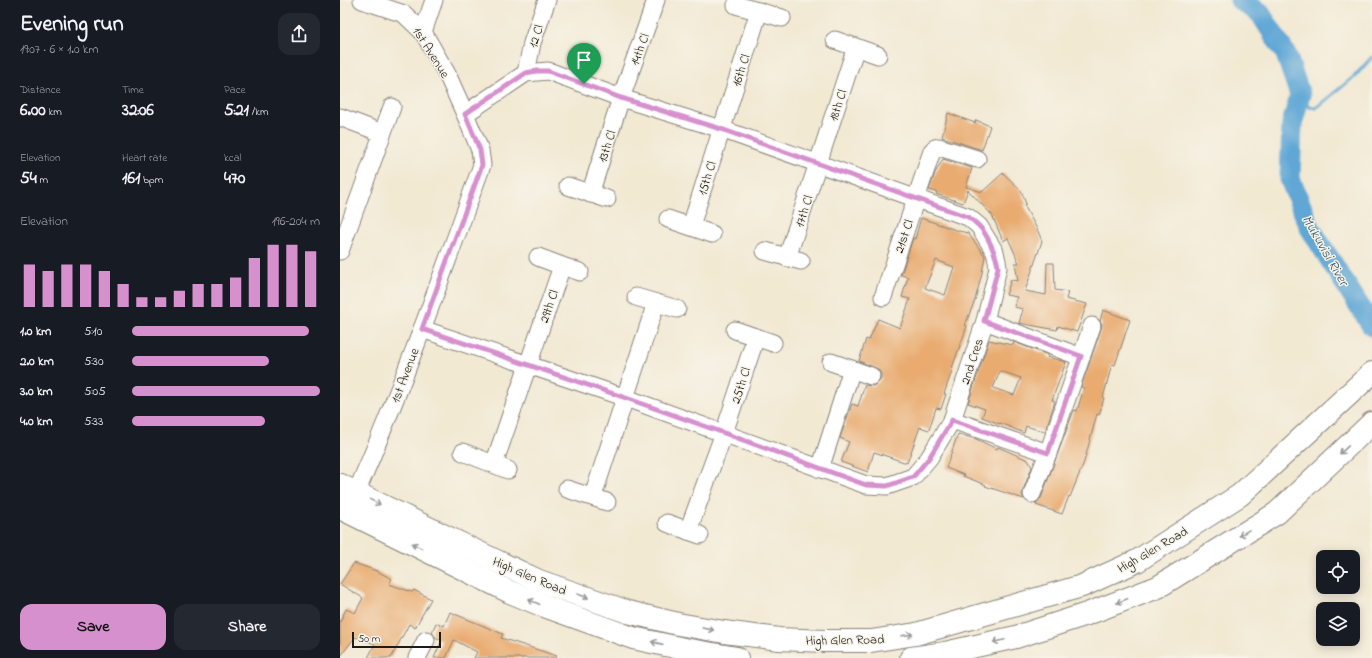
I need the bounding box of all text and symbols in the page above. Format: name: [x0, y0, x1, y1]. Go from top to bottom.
text: Evening run: [20, 9, 124, 41]
button: share: [278, 13, 320, 55]
street label: 1st Avenue: [408, 23, 454, 82]
street label: 12 Cl: [524, 23, 549, 50]
street label: 14th Cl: [626, 31, 655, 68]
text: 19:07 · 6 × 1.0 km: [20, 40, 99, 59]
pin: [567, 43, 601, 84]
icon: arrive: [573, 49, 595, 71]
street label: 16th Cl: [727, 52, 756, 89]
text: Distance: [20, 82, 61, 98]
text: Time: [122, 82, 144, 98]
text: Pace: [224, 82, 245, 98]
street label: 18th Cl: [824, 87, 852, 124]
text: 6.00: [20, 98, 46, 123]
text: 32:06: [122, 98, 154, 123]
text: 5:21: [224, 98, 249, 123]
text: km: [46, 104, 62, 120]
text: /km: [249, 104, 269, 120]
street label: 13th Cl: [593, 128, 622, 165]
text: Elevation: [20, 150, 60, 166]
text: Heart rate: [122, 150, 167, 166]
text: kcal: [224, 150, 242, 166]
street label: 15th Cl: [693, 159, 722, 198]
text: 54: [20, 166, 37, 191]
text: 161: [122, 166, 140, 191]
text: 470: [224, 166, 245, 191]
text: m: [37, 172, 48, 188]
text: bpm: [140, 172, 163, 188]
street label: 17th Cl: [790, 193, 819, 230]
text: Elevation: [20, 212, 68, 231]
text: 196–204 m: [272, 212, 320, 231]
water label: Mukuvisi River: [1296, 212, 1354, 291]
street label: 21st Cl: [890, 217, 919, 256]
street label: 29th Cl: [535, 288, 564, 325]
text: 1.0 km: [20, 322, 51, 341]
text: 5:10: [84, 322, 102, 341]
street label: 2nd Cres: [956, 336, 989, 387]
street label: 1st Avenue: [386, 345, 425, 406]
text: 2.0 km: [20, 352, 54, 371]
text: 5:30: [84, 352, 104, 371]
street label: 25th Cl: [727, 365, 756, 406]
text: 3.0 km: [20, 382, 53, 401]
text: 5:05: [84, 382, 106, 401]
text: 4.0 km: [20, 412, 53, 431]
text: 5:33: [84, 412, 103, 431]
one-way arrow: [1339, 445, 1349, 455]
one-way arrow: [369, 499, 381, 507]
street label: High Glen Road: [1114, 522, 1193, 579]
one-way arrow: [1238, 530, 1250, 538]
one-way arrow: [411, 542, 423, 549]
map controls: [1316, 550, 1360, 646]
button: locate: [1316, 550, 1360, 594]
street label: High Glen Road: [489, 552, 570, 602]
one-way arrow: [576, 593, 588, 601]
one-way arrow: [1116, 597, 1128, 605]
one-way arrow: [529, 598, 541, 606]
button: layers: [1316, 602, 1360, 646]
button: Save: [20, 604, 166, 650]
button: Share: [174, 604, 320, 650]
one-way arrow: [701, 625, 714, 633]
scale bar: [352, 630, 441, 649]
street label: High Glen Road: [805, 630, 885, 652]
text: 50 m: [358, 631, 380, 647]
one-way arrow: [900, 631, 913, 639]
one-way arrow: [992, 638, 1005, 646]
one-way arrow: [651, 639, 664, 647]

